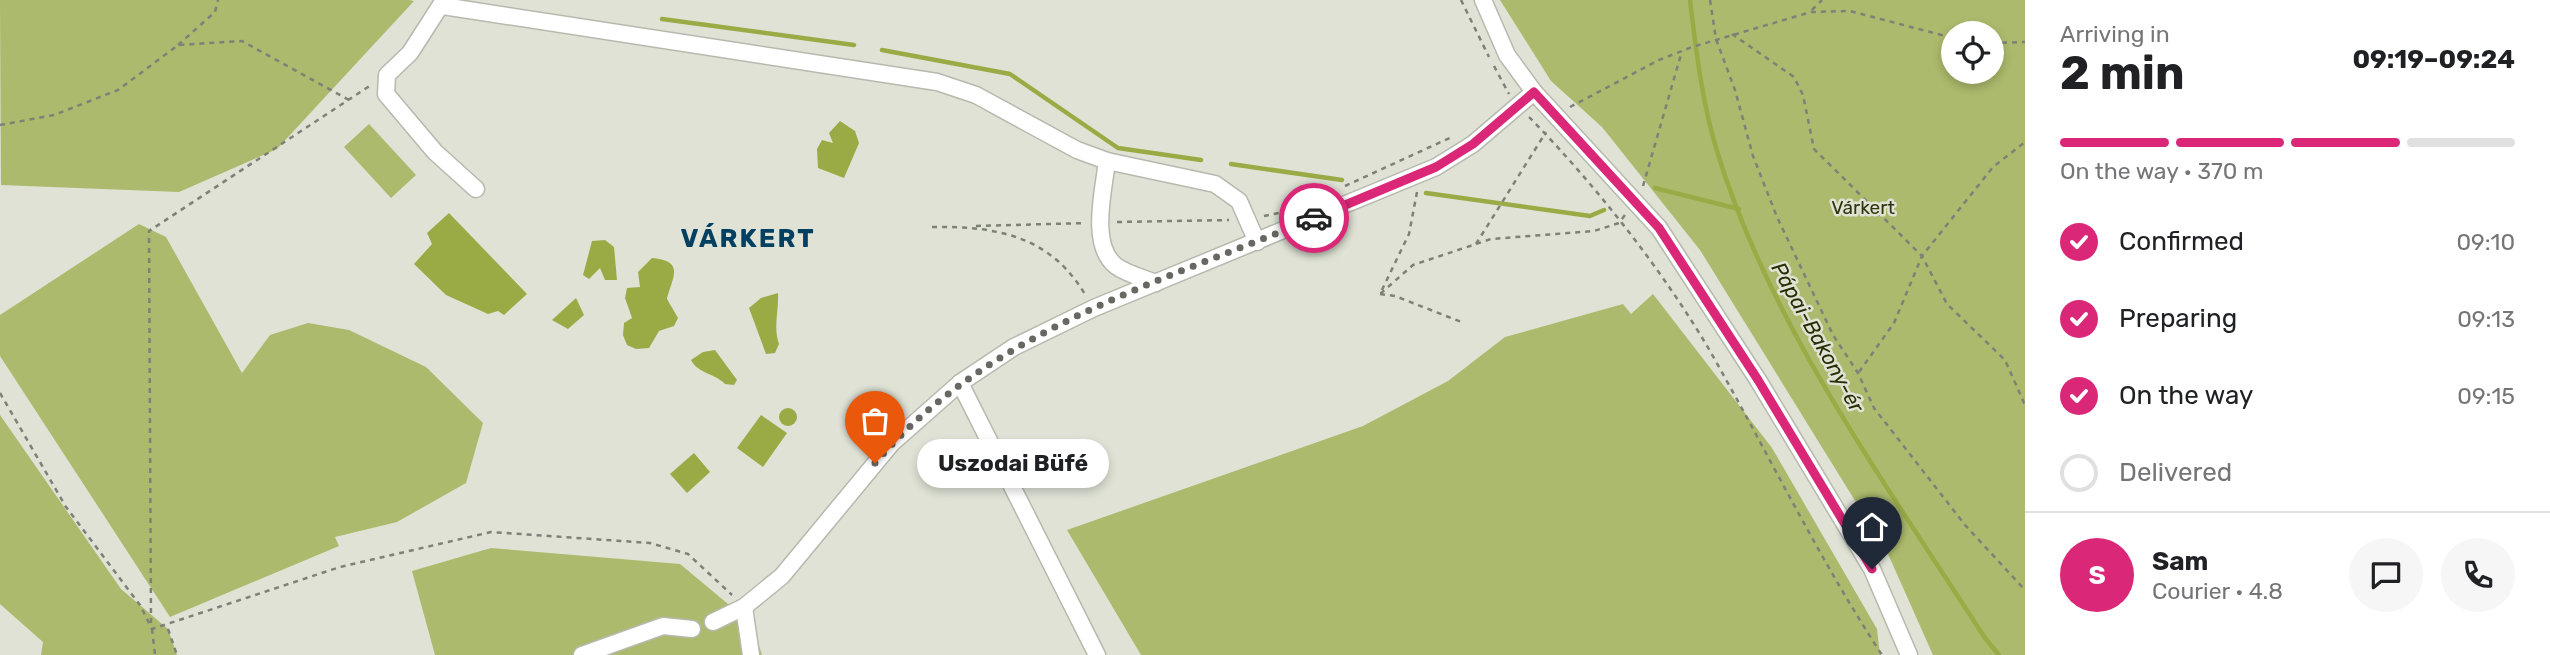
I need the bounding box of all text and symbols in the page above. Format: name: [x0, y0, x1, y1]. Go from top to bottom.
text: Arriving in: [2060, 20, 2170, 48]
map controls: [1941, 21, 2004, 84]
button: locate: [1941, 21, 2004, 84]
text: 09:19–09:24: [2352, 44, 2515, 75]
text: 2 min: [2060, 46, 2185, 101]
text: On the way · 370 m: [2060, 157, 2263, 185]
courier: [1279, 183, 1349, 253]
park label: Várkert: [1831, 196, 1895, 219]
icon: car: [1295, 199, 1333, 237]
district label: VÁRKERT: [680, 223, 816, 254]
icon: check: [2060, 223, 2098, 261]
text: Confirmed: [2119, 226, 2244, 257]
text: 09:10: [2456, 228, 2515, 256]
water label: Pápai-Bakony-ér: [1766, 258, 1870, 417]
icon: check: [2060, 300, 2098, 338]
text: Preparing: [2119, 303, 2237, 334]
text: 09:13: [2457, 305, 2515, 333]
icon: check: [2060, 377, 2098, 415]
text: On the way: [2119, 380, 2253, 411]
text: 09:15: [2457, 382, 2515, 410]
pin: [845, 391, 905, 463]
icon: bag: [856, 402, 894, 440]
callout: Uszodai Büfé: [917, 438, 1110, 488]
text: Uszodai Büfé: [938, 449, 1088, 477]
text: Delivered: [2119, 457, 2232, 488]
pin: [1842, 497, 1902, 569]
icon: home: [1853, 508, 1891, 546]
button: chat: [2349, 538, 2423, 612]
button: phone: [2441, 538, 2515, 612]
text: Sam: [2152, 546, 2208, 577]
text: S: [2088, 560, 2106, 591]
text: Courier · 4.8: [2152, 577, 2283, 605]

